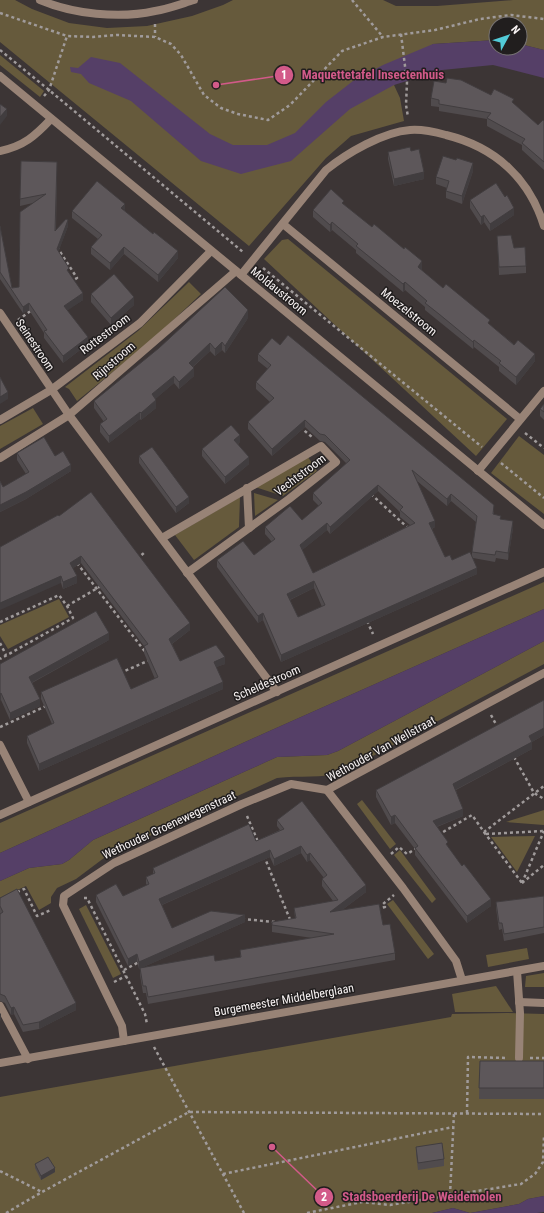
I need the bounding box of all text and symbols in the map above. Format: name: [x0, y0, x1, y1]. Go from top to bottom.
north arrow: [488, 16, 528, 56]
text: N: [508, 23, 523, 37]
callout: Maquettetafel Insectenhuis: [274, 62, 452, 87]
text: Maquettetafel Insectenhuis: [302, 67, 444, 82]
text: 1: [281, 68, 287, 82]
street label: Moldaustroom: [248, 264, 310, 318]
street label: Moezelstroom: [378, 285, 440, 339]
street label: Rottestroom: [77, 311, 133, 357]
street label: Seinestroom: [13, 316, 57, 374]
street label: Rijnstroom: [90, 339, 138, 383]
street label: Vechtstroom: [272, 451, 328, 499]
street label: Scheldestroom: [232, 662, 302, 704]
street label: Wethouder Van Wellstraat: [324, 713, 438, 785]
street label: Wethouder Groenewegenstraat: [100, 788, 238, 862]
street label: Burgemeester Middelberglaan: [213, 981, 355, 1019]
callout: Stadsboerderij De Weidemolen: [314, 1184, 510, 1209]
text: Stadsboerderij De Weidemolen: [342, 1189, 502, 1204]
text: 2: [321, 1190, 327, 1204]

